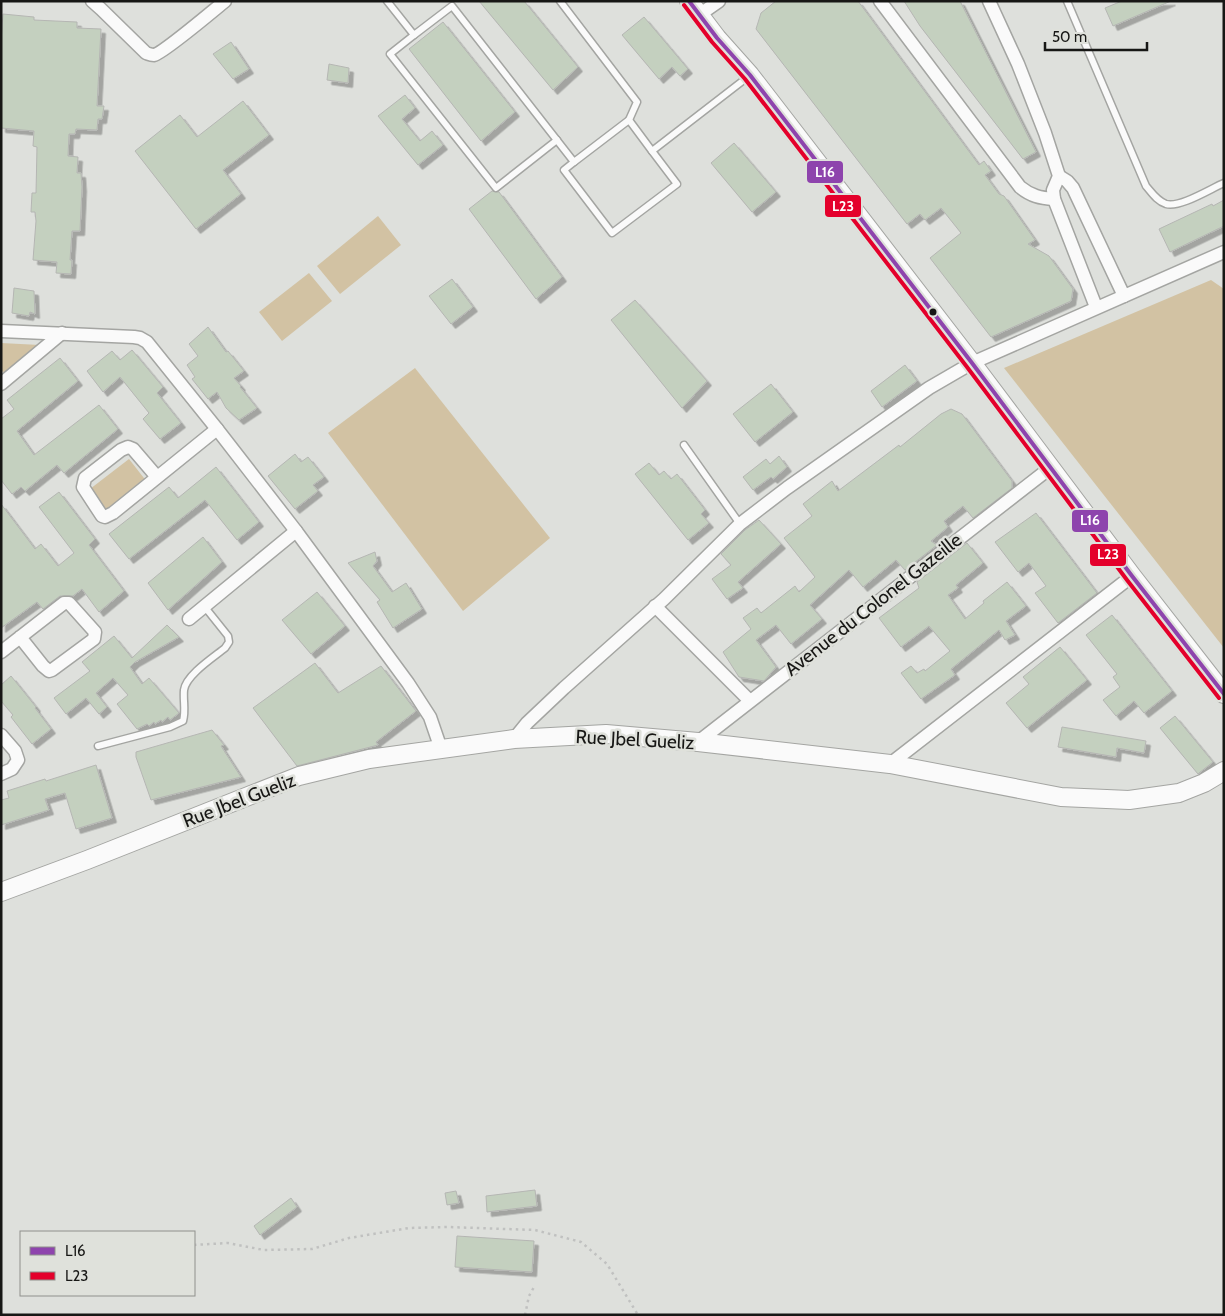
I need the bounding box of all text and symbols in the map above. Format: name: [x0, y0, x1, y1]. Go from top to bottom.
scale bar: [1045, 20, 1148, 52]
text: 50 m: [1052, 28, 1087, 46]
line badge: L16: [806, 160, 844, 184]
text: L16: [815, 163, 835, 181]
line badge: L23: [824, 194, 862, 218]
text: L23: [832, 197, 854, 215]
unlabelled marker: [928, 307, 938, 317]
line badge: L16: [1071, 509, 1109, 533]
text: L16: [1080, 511, 1100, 529]
street label: Avenue du Colonel Gazeille: [780, 528, 967, 681]
line badge: L23: [1089, 543, 1127, 567]
text: L23: [1097, 545, 1119, 563]
street label: Rue Jbel Gueliz: [575, 725, 695, 754]
street label: Rue Jbel Gueliz: [180, 768, 299, 832]
legend: [20, 1231, 195, 1296]
text: L16: [65, 1242, 86, 1260]
text: L23: [65, 1267, 89, 1285]

